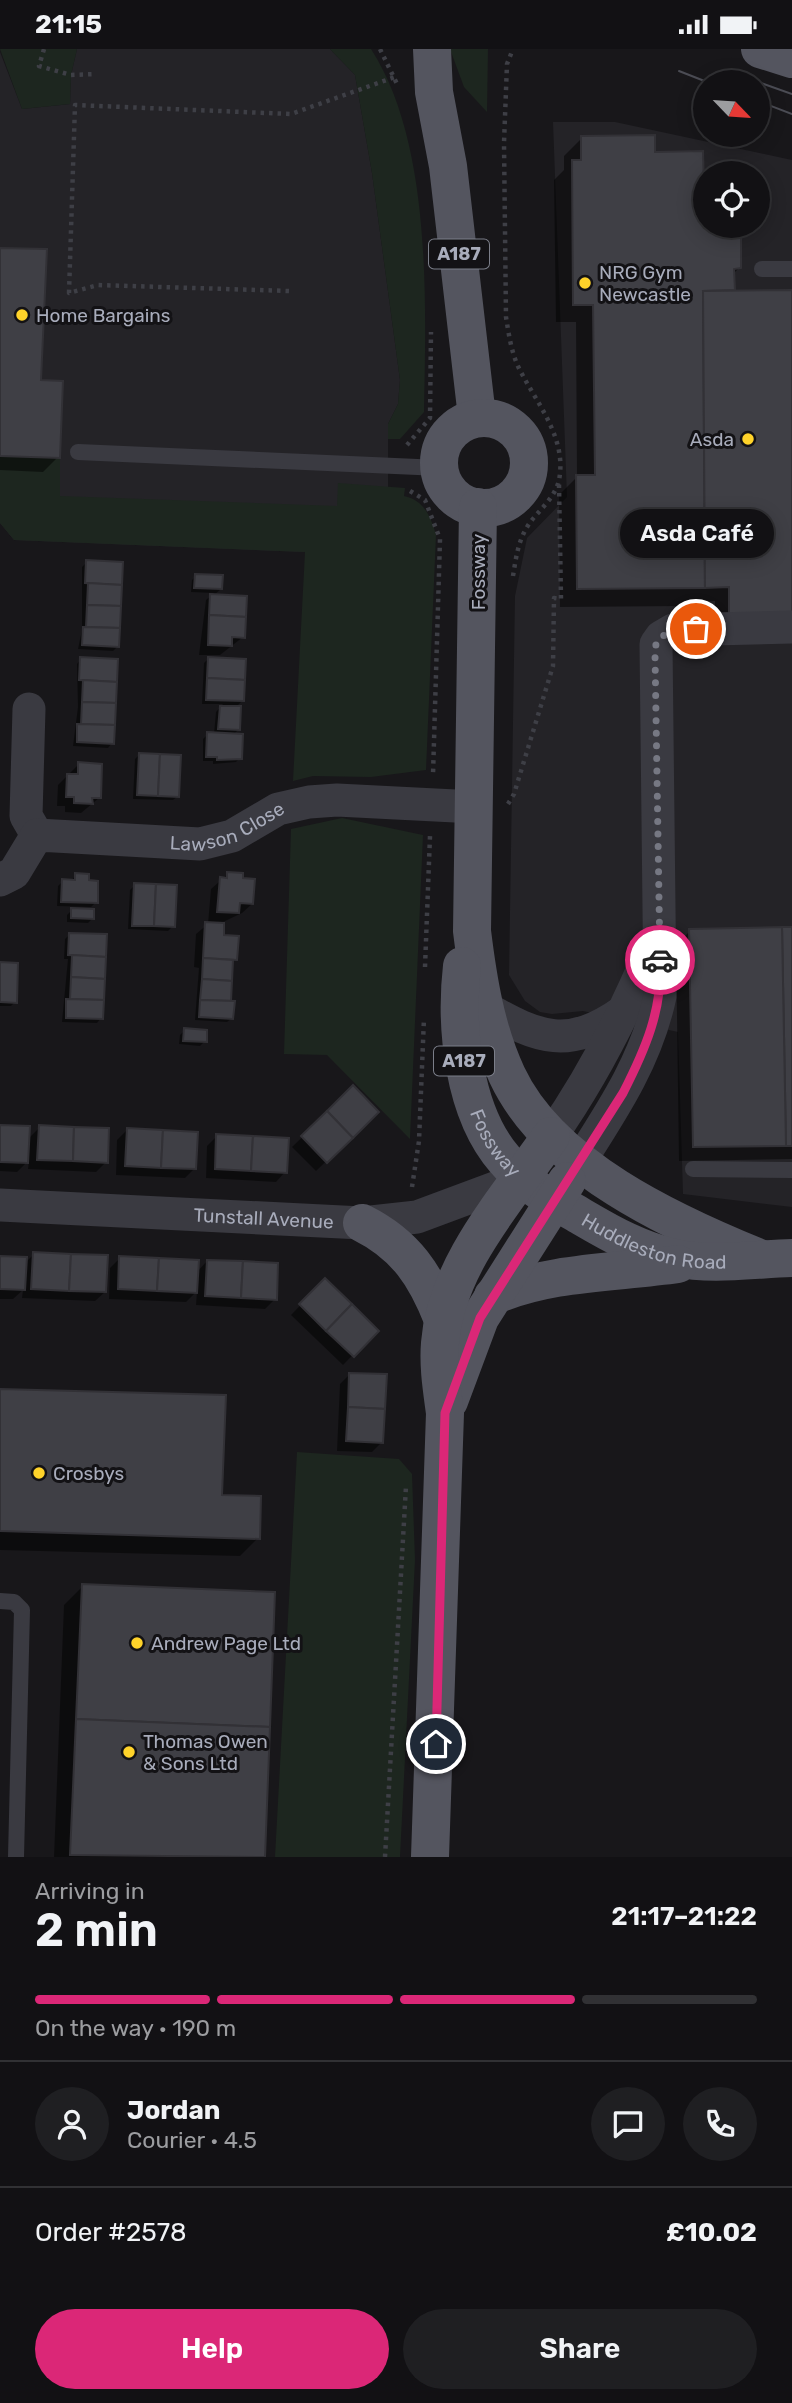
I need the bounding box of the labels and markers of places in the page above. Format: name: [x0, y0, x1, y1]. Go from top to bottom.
place label: NRG Gym Newcastle: [599, 261, 691, 306]
marker: NRG Gym Newcastle: [577, 275, 593, 291]
place label: Home Bargains: [36, 304, 171, 327]
marker: Home Bargains: [14, 307, 30, 323]
place label: Asda: [690, 428, 734, 451]
marker: Asda: [740, 431, 756, 447]
callout: Asda Café: [619, 510, 773, 559]
pin: [666, 599, 726, 659]
place label: Crosbys: [53, 1462, 124, 1485]
marker: Crosbys: [31, 1465, 47, 1481]
place label: Andrew Page Ltd: [151, 1632, 301, 1655]
marker: Andrew Page Ltd: [129, 1635, 145, 1651]
pin: [406, 1714, 466, 1774]
place label: Thomas Owen & Sons Ltd: [143, 1730, 268, 1775]
marker: Thomas Owen & Sons Ltd: [121, 1744, 137, 1760]

